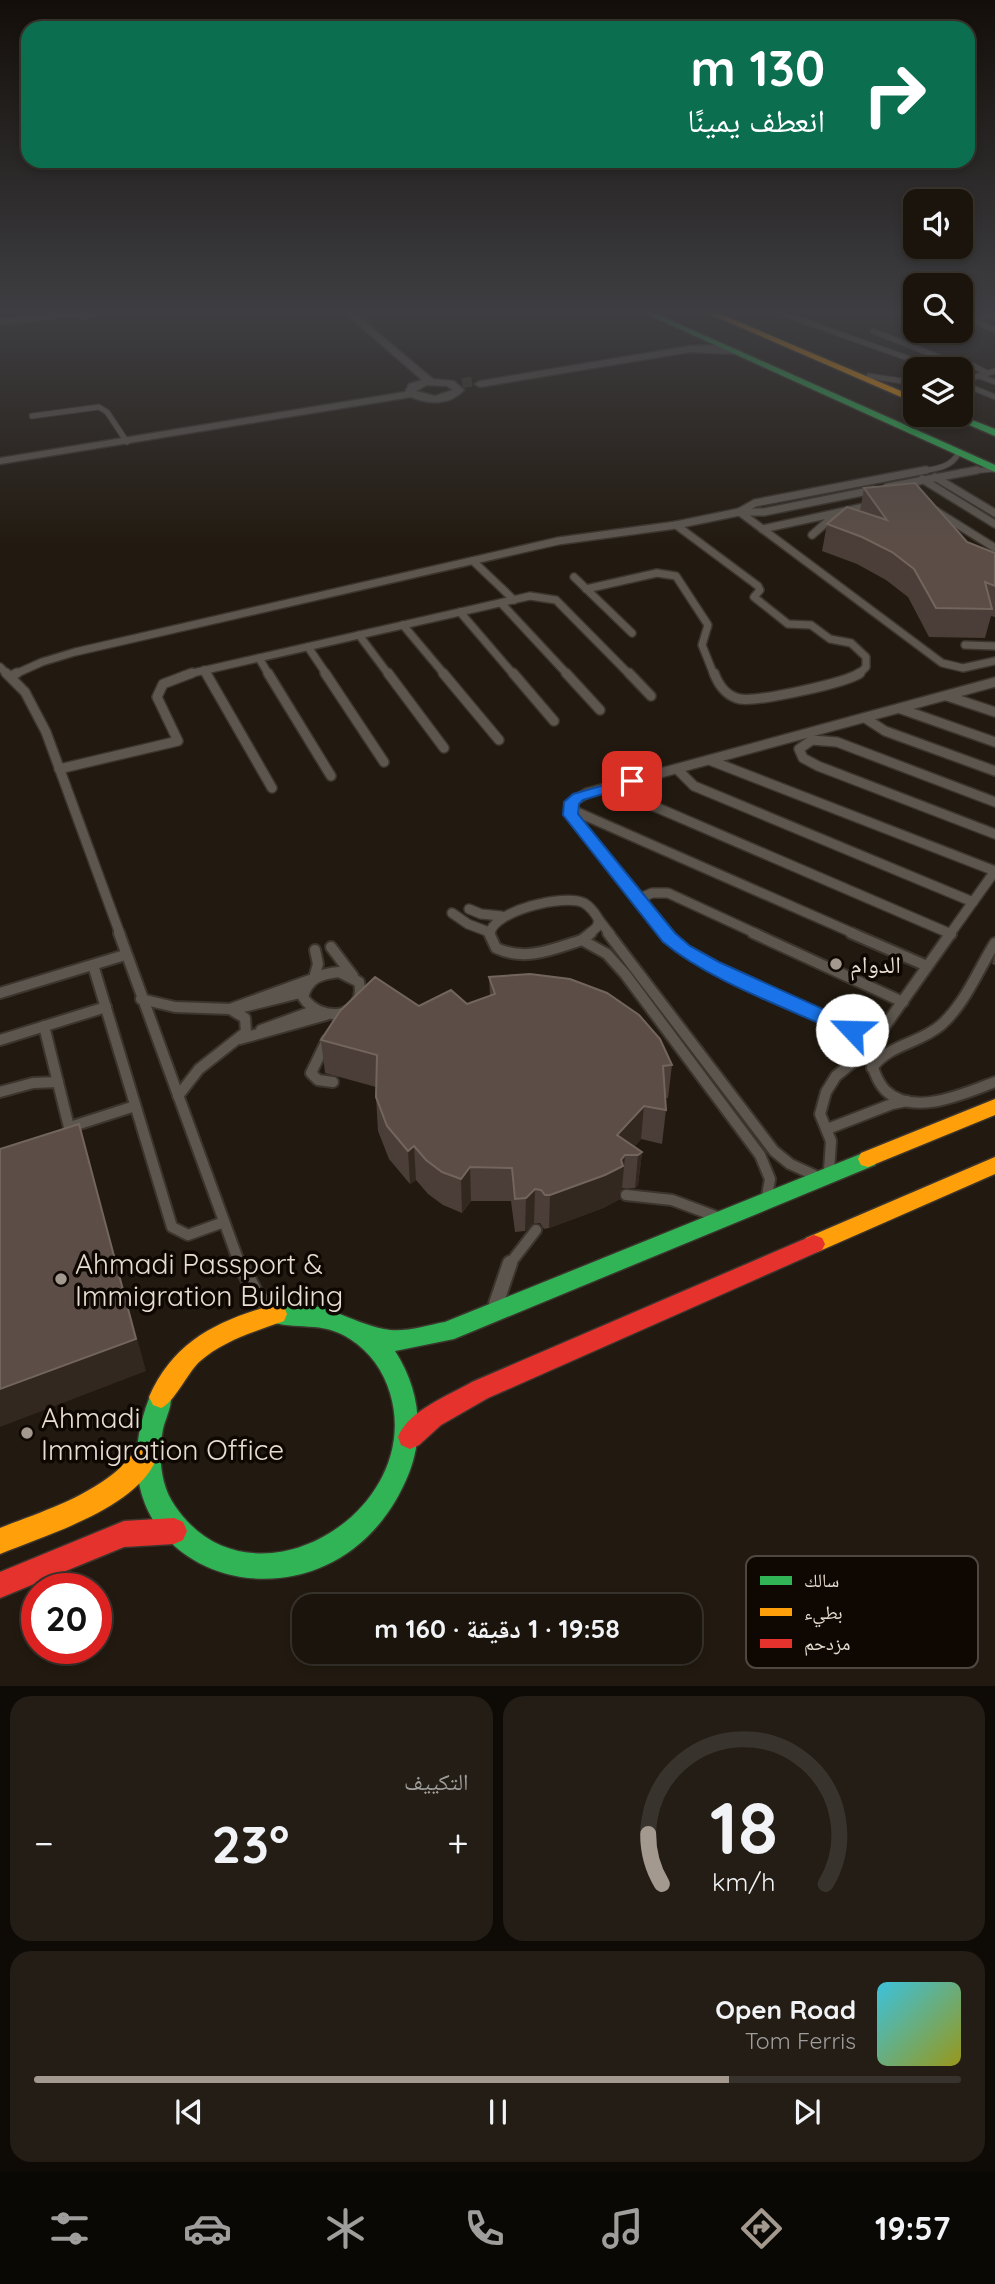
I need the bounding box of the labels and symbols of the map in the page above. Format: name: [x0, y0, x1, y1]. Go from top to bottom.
pin: [602, 751, 662, 811]
place label: الدوام: [850, 949, 901, 981]
marker: الدوام: [828, 956, 844, 972]
position arrow: [815, 993, 889, 1067]
place label: Ahmadi Passport & Immigration Building: [75, 1246, 343, 1313]
marker: Ahmadi Passport & Immigration Building: [53, 1271, 69, 1287]
place label: Ahmadi Immigration Office: [41, 1400, 284, 1467]
marker: Ahmadi Immigration Office: [19, 1425, 35, 1441]
legend: [746, 1556, 978, 1668]
text: سالك: [804, 1568, 839, 1592]
speed limit sign: 20: [21, 1573, 112, 1664]
text: بطيء: [804, 1600, 843, 1628]
text: مزدحم: [804, 1631, 850, 1656]

